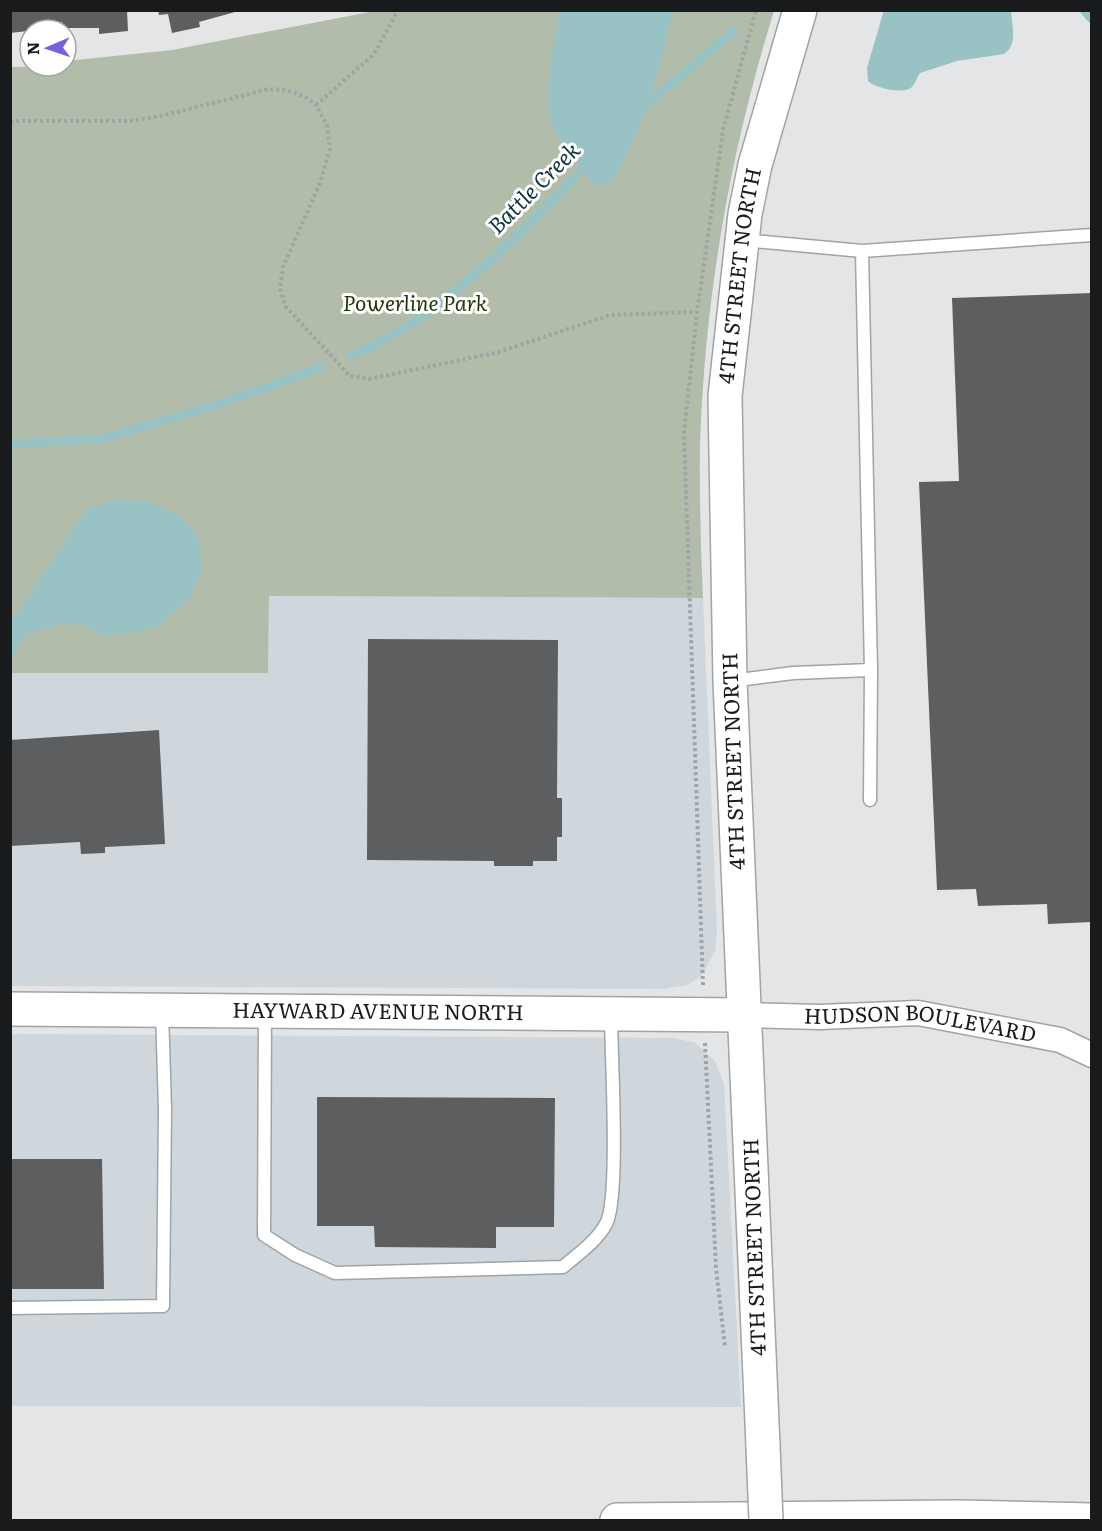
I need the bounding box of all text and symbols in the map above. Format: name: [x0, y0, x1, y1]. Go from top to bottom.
north arrow: [18, 18, 78, 78]
text: N: [20, 41, 44, 56]
water label: Battle Creek: [479, 133, 587, 241]
street label: 4TH STREET NORTH: [708, 164, 767, 385]
park label: Powerline Park: [343, 286, 488, 317]
street label: 4TH STREET NORTH: [712, 652, 751, 870]
street label: HAYWARD AVENUE NORTH: [232, 993, 524, 1026]
street label: HUDSON BOULEVARD: [804, 995, 1039, 1048]
street label: 4TH STREET NORTH: [733, 1138, 772, 1356]

